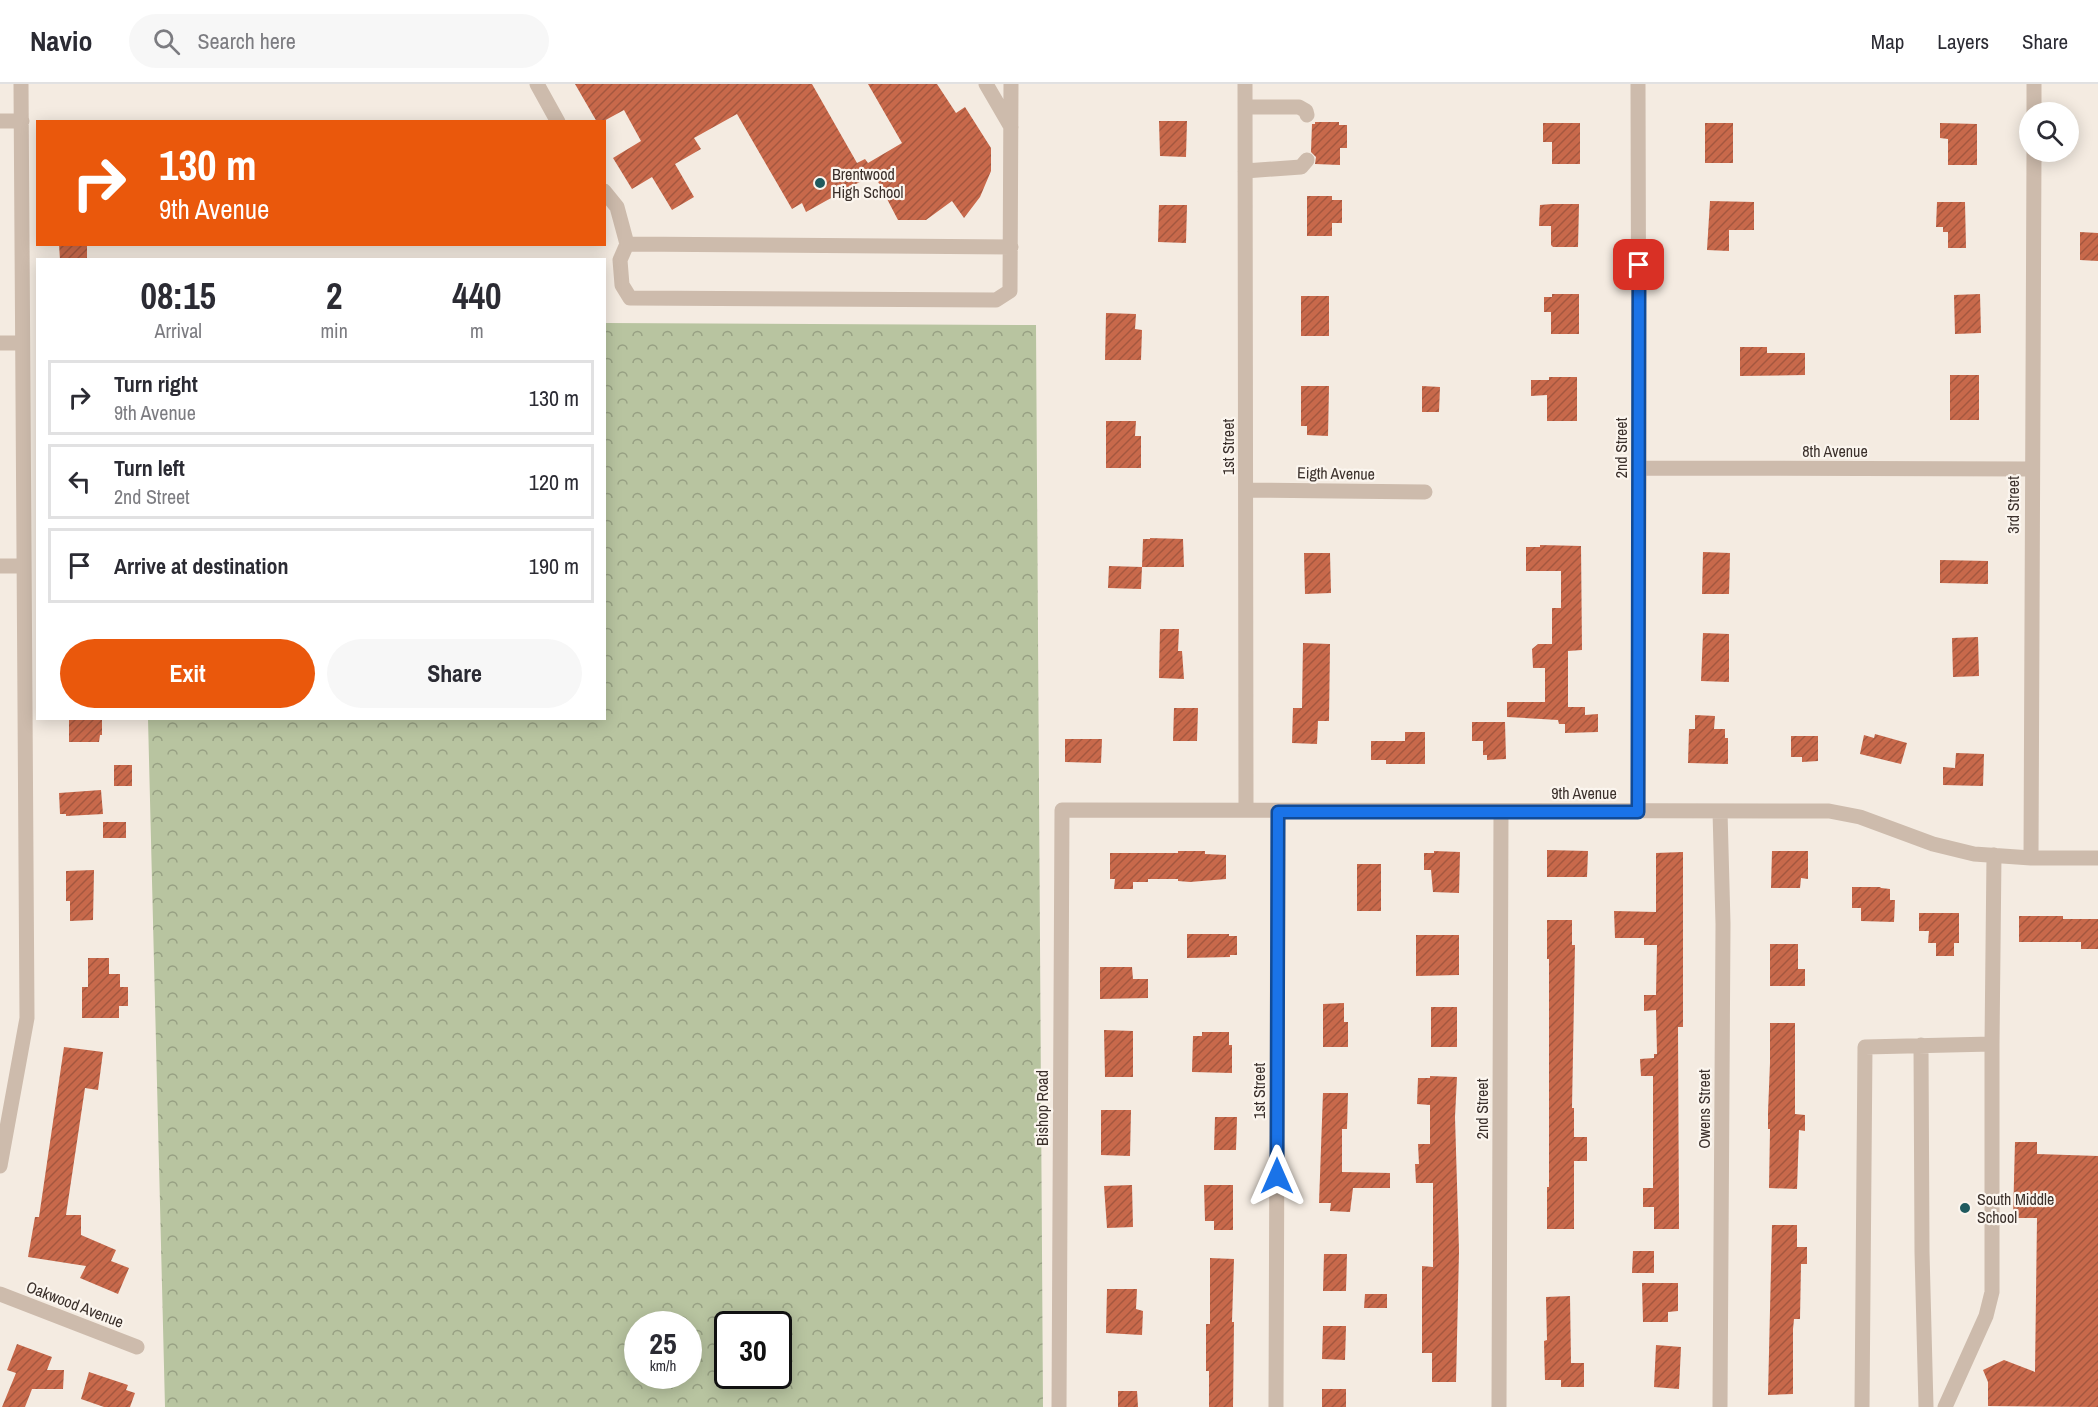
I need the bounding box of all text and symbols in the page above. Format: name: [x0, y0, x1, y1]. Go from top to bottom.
search box: [129, 14, 549, 68]
text: Navio: [30, 22, 93, 60]
icon: search: [150, 25, 183, 58]
text: Search here: [198, 26, 296, 56]
text: Map: [1871, 27, 1904, 56]
text: Layers: [1937, 27, 1989, 56]
text: Share: [2022, 27, 2068, 56]
map controls: [2019, 102, 2079, 162]
button: search: [2019, 102, 2079, 162]
text: 130 m: [159, 137, 257, 193]
icon: right: [60, 144, 138, 222]
place label: Brentwood High School: [832, 163, 904, 203]
marker: Brentwood High School: [813, 176, 827, 190]
text: 9th Avenue: [159, 191, 269, 227]
pin: [1613, 239, 1664, 290]
icon: arrive: [1622, 248, 1655, 281]
text: 08:15: [140, 272, 216, 320]
text: 2: [326, 272, 342, 320]
text: 440: [452, 272, 502, 320]
text: Arrival: [155, 317, 202, 344]
text: min: [320, 317, 348, 344]
text: m: [470, 317, 484, 344]
text: Turn right: [114, 369, 198, 399]
icon: right: [63, 381, 96, 414]
text: 130 m: [529, 383, 579, 413]
text: 9th Avenue: [114, 399, 196, 426]
street label: 2nd Street: [1610, 417, 1632, 478]
street label: 1st Street: [1217, 419, 1239, 475]
street label: 8th Avenue: [1802, 440, 1868, 462]
text: Turn left: [114, 453, 185, 483]
street label: Eigth Avenue: [1297, 461, 1375, 485]
icon: left: [63, 465, 96, 498]
text: 120 m: [529, 467, 579, 497]
street label: 3rd Street: [2002, 476, 2024, 534]
text: 2nd Street: [114, 483, 190, 510]
icon: arrive: [63, 549, 96, 582]
text: Arrive at destination: [114, 551, 288, 581]
text: 190 m: [529, 551, 579, 581]
button: Exit: [60, 639, 315, 708]
button: Share: [327, 639, 582, 708]
street label: 9th Avenue: [1551, 782, 1617, 804]
street label: 1st Street: [1248, 1063, 1270, 1119]
street label: Owens Street: [1693, 1069, 1715, 1149]
street label: Bishop Road: [1031, 1070, 1053, 1146]
street label: 2nd Street: [1471, 1078, 1493, 1139]
position arrow: [1245, 1144, 1309, 1208]
place label: South Middle School: [1977, 1188, 2054, 1228]
marker: South Middle School: [1958, 1201, 1972, 1215]
street label: Oakwood Avenue: [23, 1275, 127, 1333]
speed limit sign: 30: [714, 1311, 792, 1389]
text: 25: [649, 1323, 677, 1363]
text: km/h: [650, 1355, 676, 1376]

